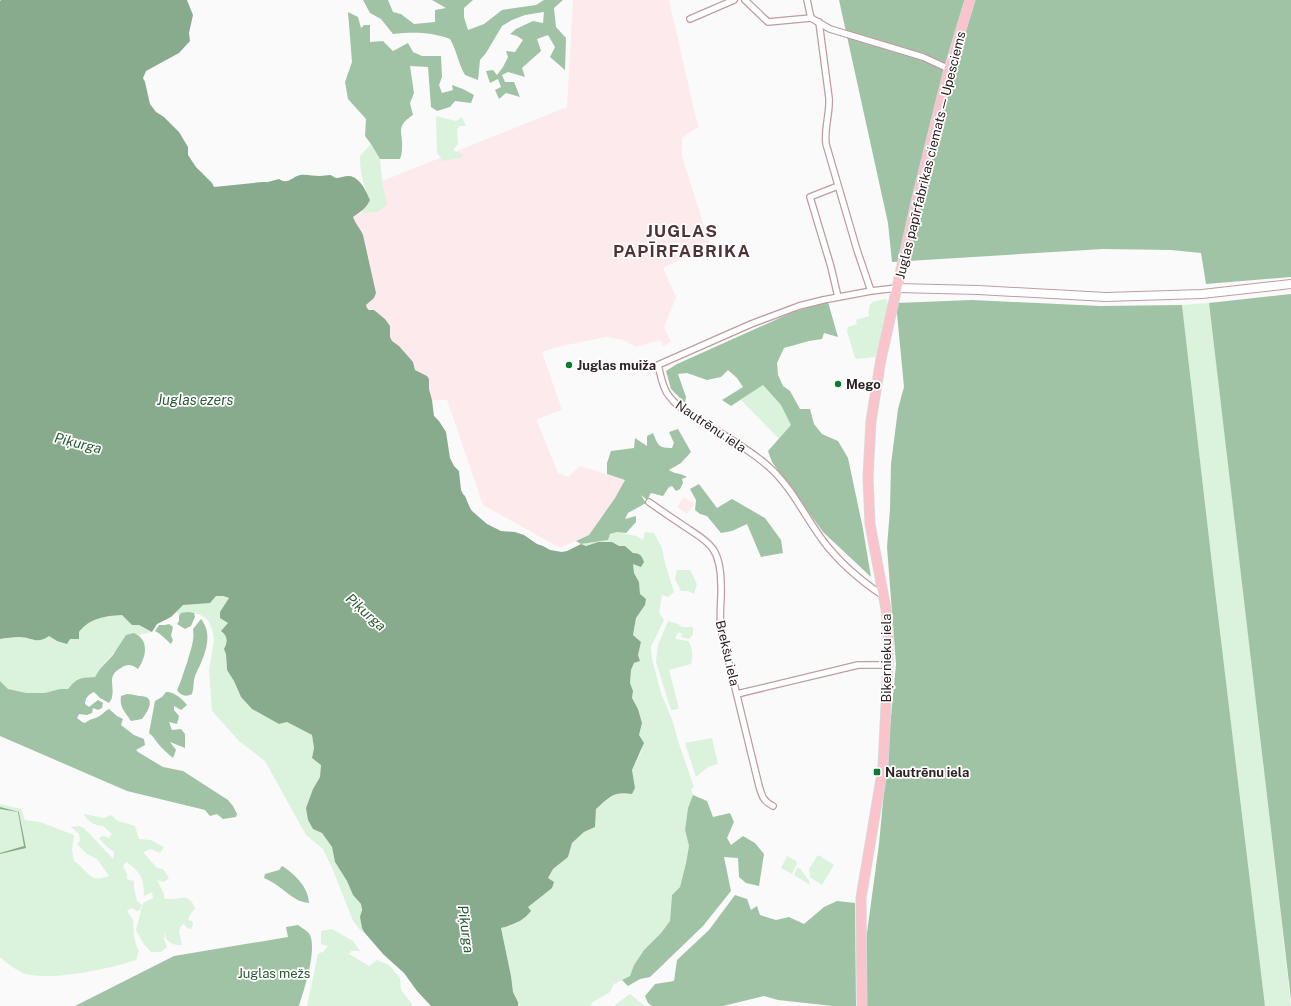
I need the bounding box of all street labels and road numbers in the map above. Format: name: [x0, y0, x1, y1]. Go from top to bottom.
street label: Juglas papīrfabrikas ciemats — Upesciems: [892, 30, 969, 280]
street label: Nautrēnu iela: [673, 397, 749, 455]
street label: Biķernieku iela: [879, 613, 894, 703]
street label: Brekšu iela: [713, 619, 742, 688]

